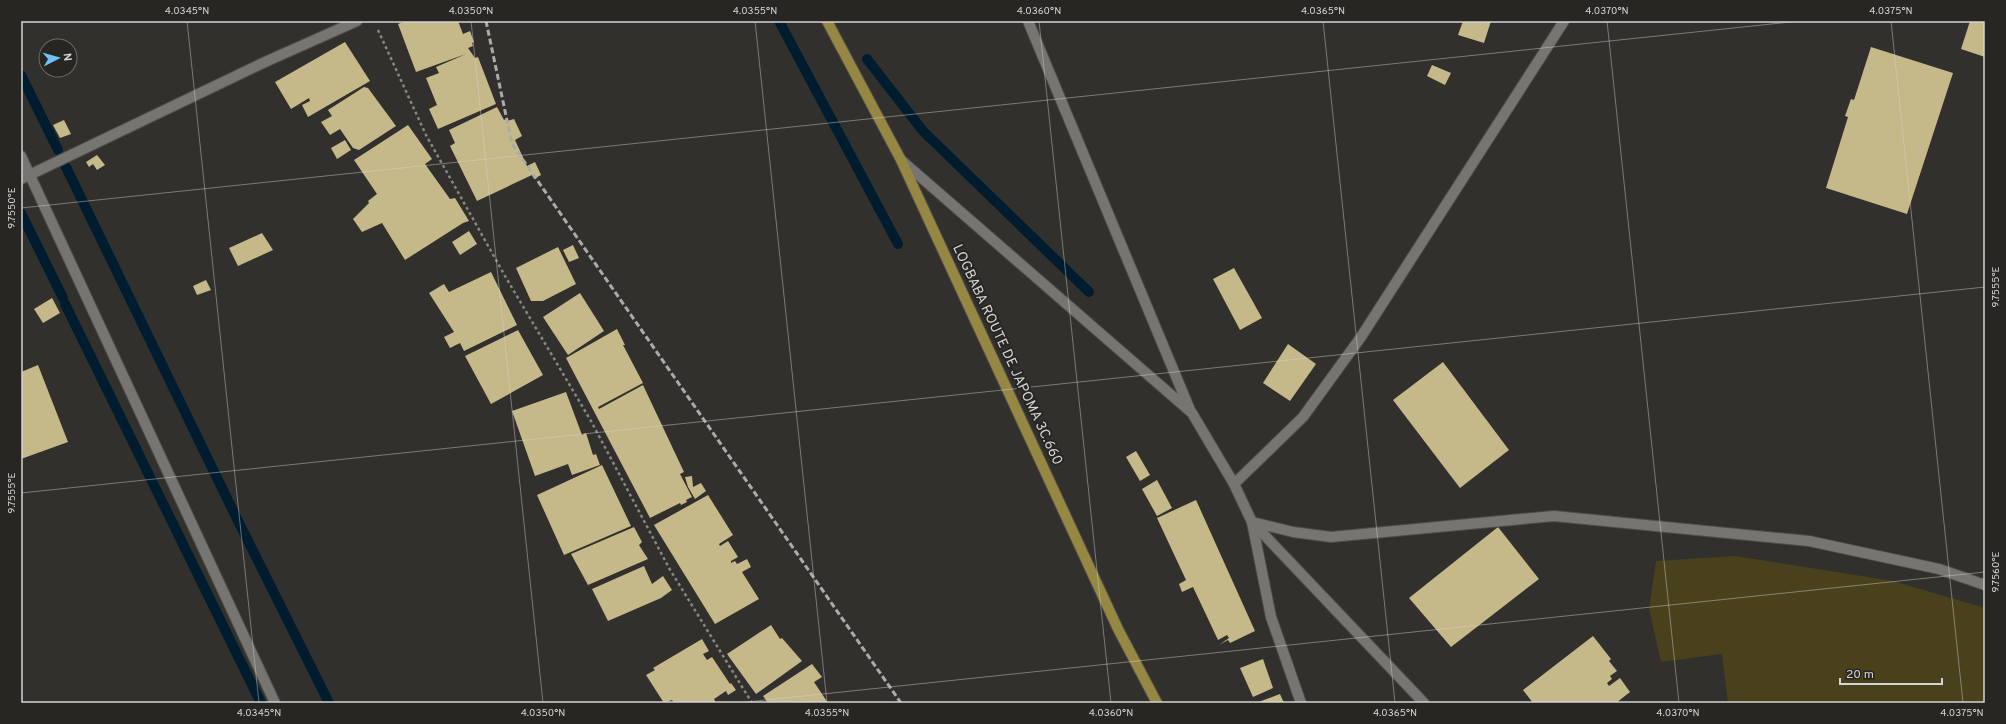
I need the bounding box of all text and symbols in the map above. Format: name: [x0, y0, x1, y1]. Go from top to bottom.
text: 4.0345°N: [165, 5, 209, 18]
text: 4.0350°N: [449, 5, 493, 18]
text: 4.0355°N: [733, 5, 777, 18]
text: 4.0360°N: [1017, 5, 1061, 18]
text: 4.0365°N: [1301, 5, 1345, 18]
text: 4.0370°N: [1585, 5, 1629, 18]
text: 4.0375°N: [1869, 5, 1913, 18]
north arrow: [38, 38, 78, 78]
text: N: [60, 52, 74, 62]
text: 9.7550°E: [6, 187, 19, 229]
street label: LOGBABA ROUTE DE JAPOMA 3C.660: [948, 242, 1066, 468]
text: 9.7555°E: [1990, 266, 2003, 308]
text: 9.7555°E: [6, 472, 19, 514]
text: 9.7560°E: [1990, 551, 2003, 593]
scale bar: [1840, 660, 1942, 686]
text: 20 m: [1846, 667, 1874, 683]
text: 4.0345°N: [237, 707, 281, 720]
text: 4.0350°N: [521, 707, 565, 720]
text: 4.0355°N: [805, 707, 849, 720]
text: 4.0360°N: [1089, 707, 1133, 720]
text: 4.0365°N: [1373, 707, 1417, 720]
text: 4.0370°N: [1656, 707, 1700, 720]
text: 4.0375°N: [1940, 707, 1984, 720]

